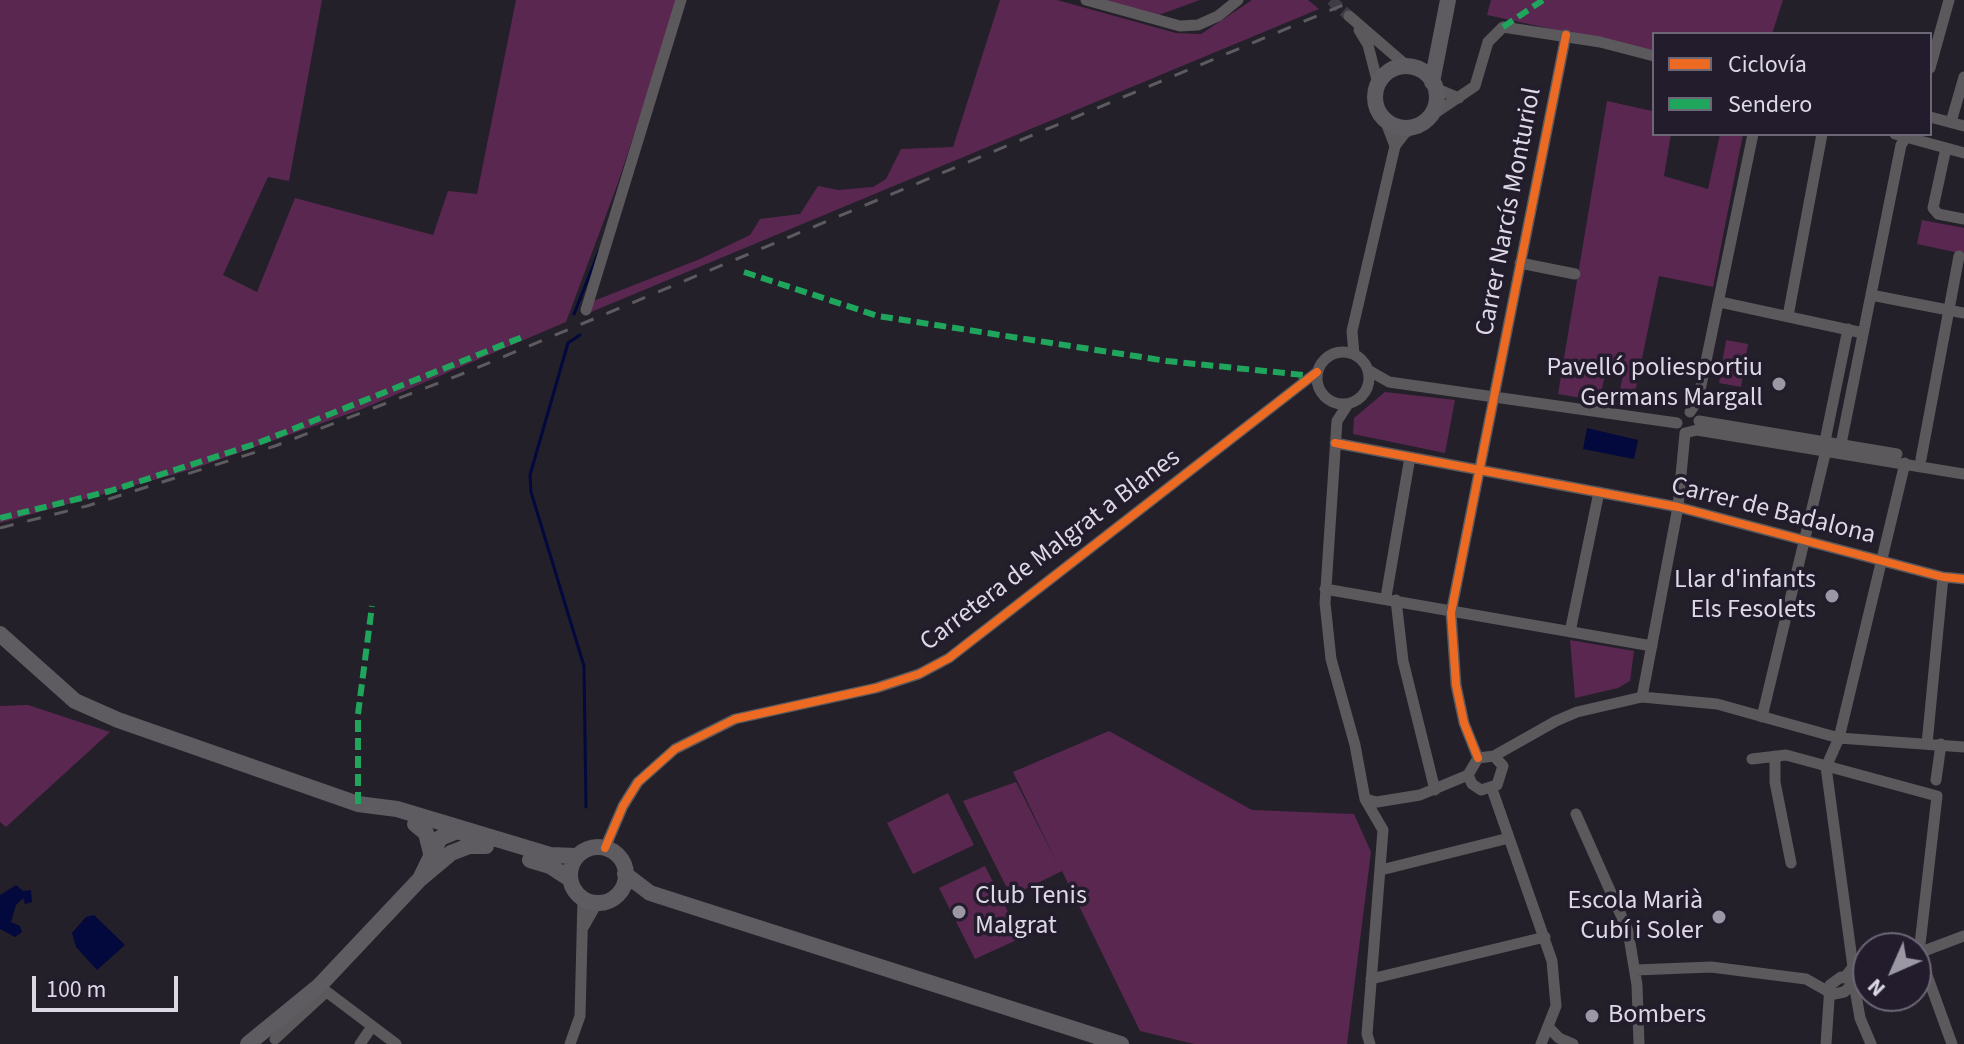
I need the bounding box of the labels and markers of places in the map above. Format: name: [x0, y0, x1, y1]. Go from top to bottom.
place label: Pavelló poliesportiu Germans Margall: [1547, 353, 1763, 414]
marker: Pavelló poliesportiu Germans Margall: [1770, 375, 1788, 393]
place label: Llar d'infants Els Fesolets: [1674, 565, 1816, 626]
marker: Llar d'infants Els Fesolets: [1823, 587, 1841, 605]
place label: Club Tenis Malgrat: [975, 881, 1087, 942]
place label: Escola Marià Cubí i Soler: [1568, 886, 1703, 948]
marker: Club Tenis Malgrat: [950, 903, 968, 921]
marker: Escola Marià Cubí i Soler: [1710, 908, 1728, 926]
place label: Bombers: [1608, 1000, 1706, 1032]
marker: Bombers: [1583, 1007, 1601, 1025]

